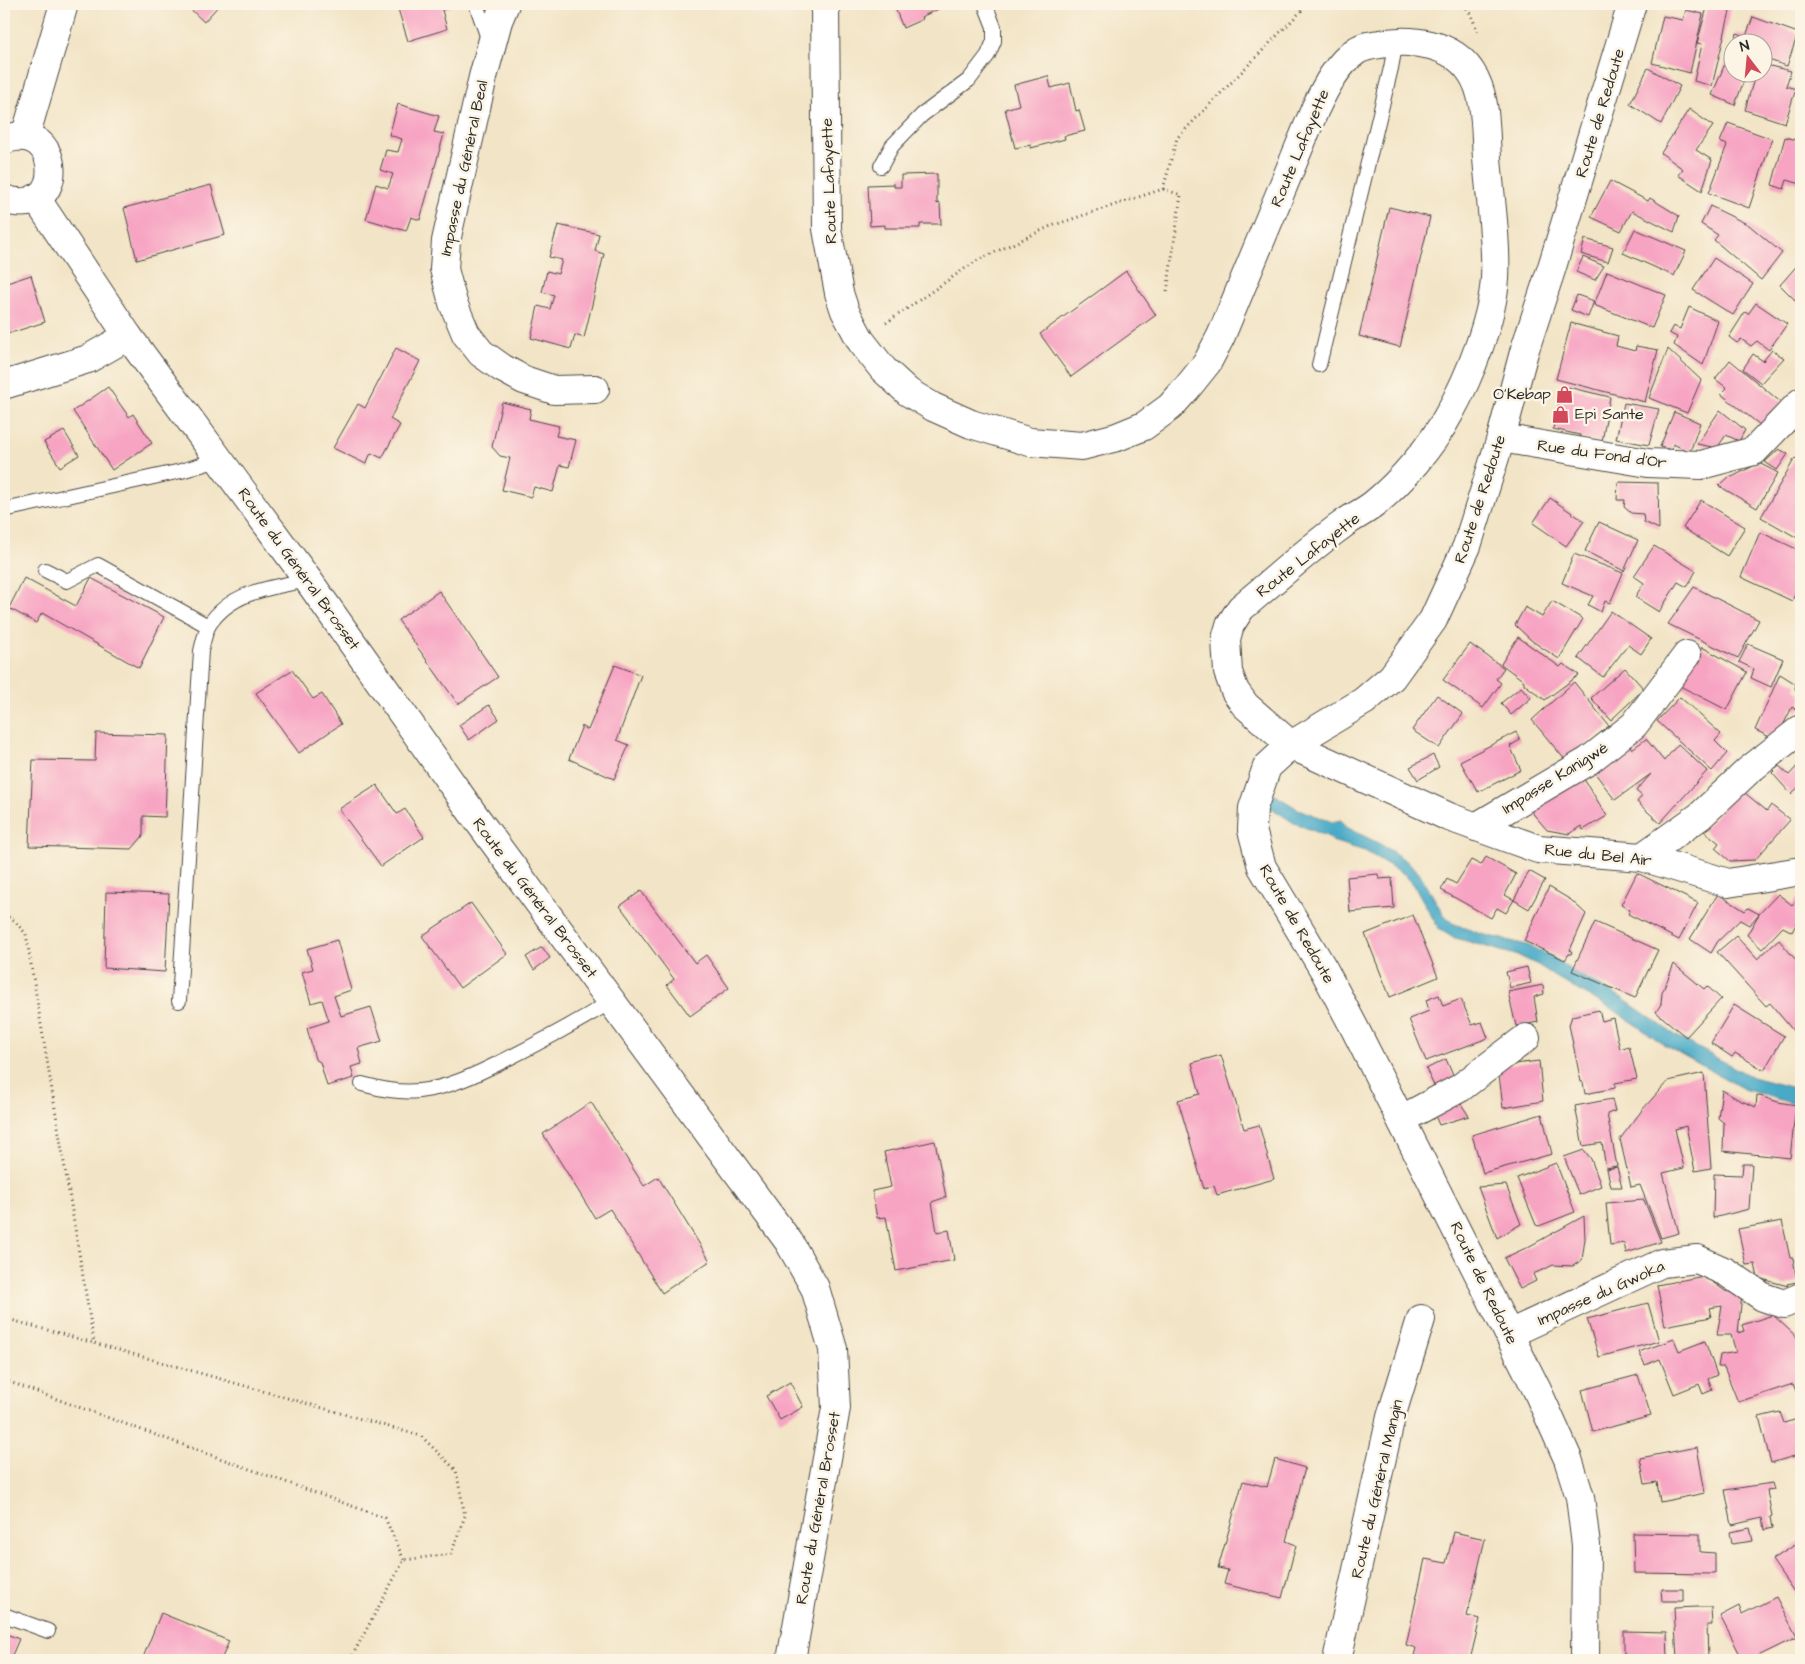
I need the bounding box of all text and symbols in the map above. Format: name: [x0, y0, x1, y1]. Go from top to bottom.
north arrow: [1722, 32, 1772, 82]
text: N: [1738, 36, 1752, 57]
street label: Route de Redoute: [1570, 45, 1630, 180]
street label: Impasse du Général Beal: [435, 78, 493, 258]
street label: Route Lafayette: [1265, 85, 1336, 211]
street label: Route Lafayette: [816, 117, 843, 244]
place label: O'Kebap: [1493, 383, 1551, 405]
shop icon: O'Kebap: [1555, 384, 1575, 404]
place label: Epi Sante: [1575, 403, 1644, 425]
shop icon: Epi Sante: [1551, 404, 1571, 424]
street label: Route de Redoute: [1449, 432, 1511, 566]
street label: Rue du Fond d'Or: [1536, 434, 1668, 474]
street label: Route du Général Brosset: [233, 483, 366, 655]
street label: Route Lafayette: [1252, 507, 1365, 603]
street label: Impasse Kanigwé: [1498, 736, 1613, 820]
street label: Route du Général Brosset: [467, 813, 603, 983]
street label: Rue du Bel Air: [1543, 838, 1653, 872]
street label: Route de Redoute: [1254, 861, 1340, 988]
street label: Route de Redoute: [1445, 1218, 1523, 1348]
street label: Impasse du Gwoka: [1534, 1255, 1668, 1331]
street label: Route du Général Mangin: [1346, 1397, 1409, 1581]
street label: Route du Général Brosset: [790, 1409, 846, 1606]

